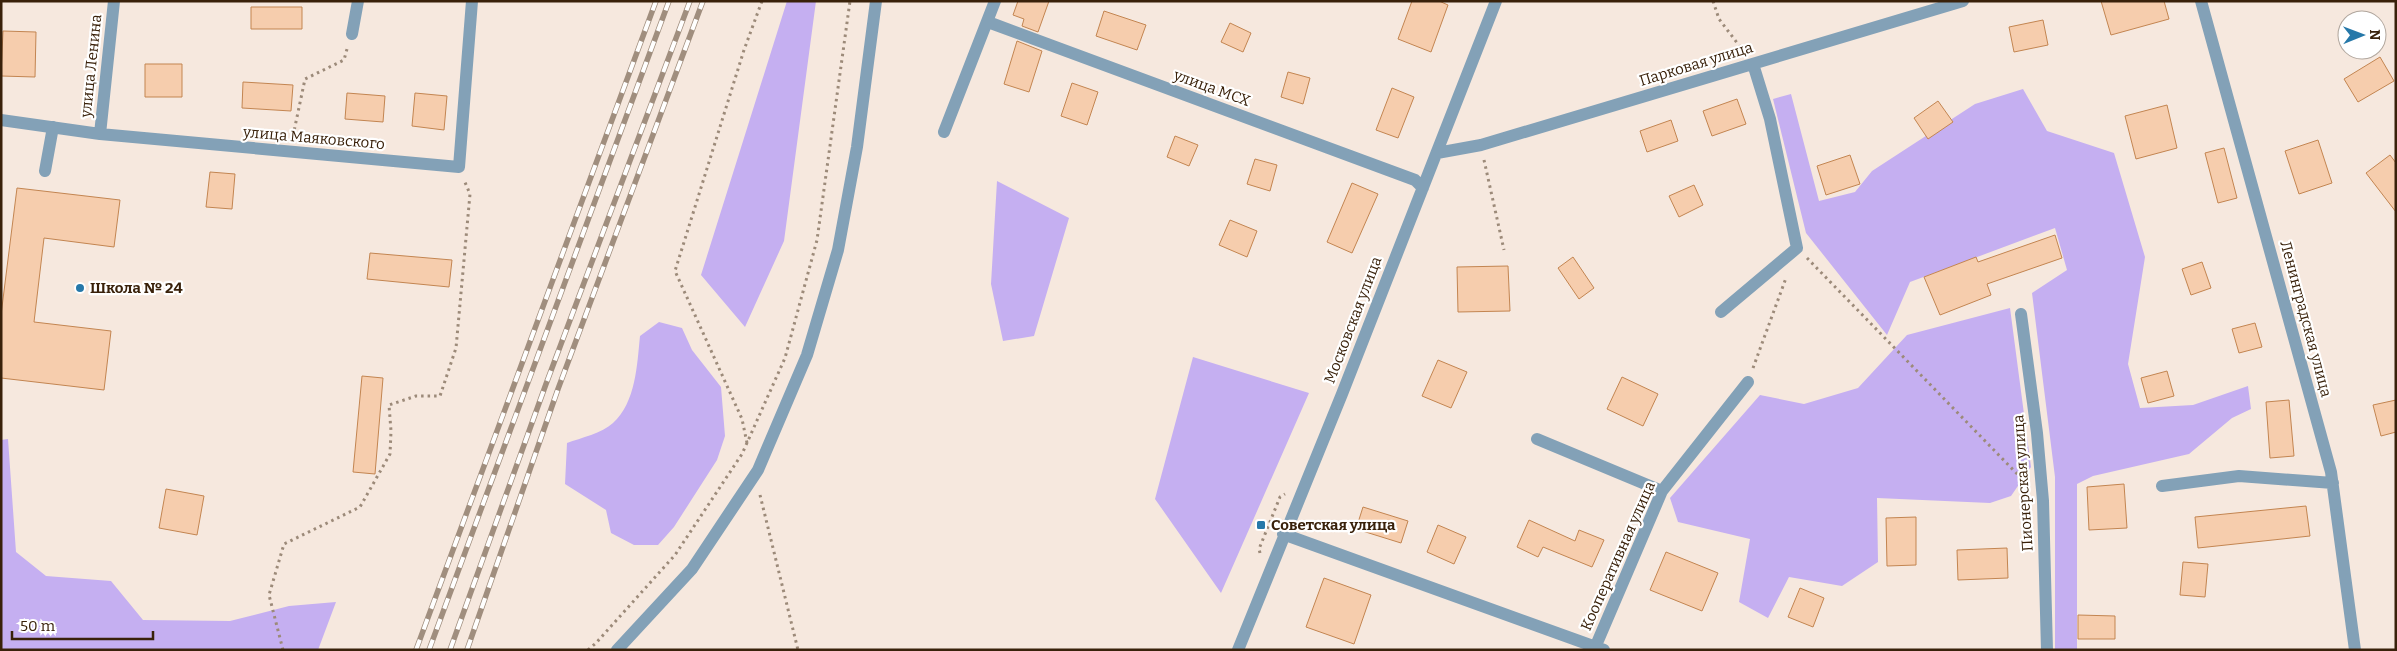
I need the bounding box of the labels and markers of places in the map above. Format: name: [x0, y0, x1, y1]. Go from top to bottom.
place label: Школа № 24: [90, 279, 183, 297]
marker: Школа № 24: [74, 282, 86, 294]
place label: Советская улица: [1271, 516, 1396, 534]
marker: Советская улица: [1255, 519, 1267, 531]

